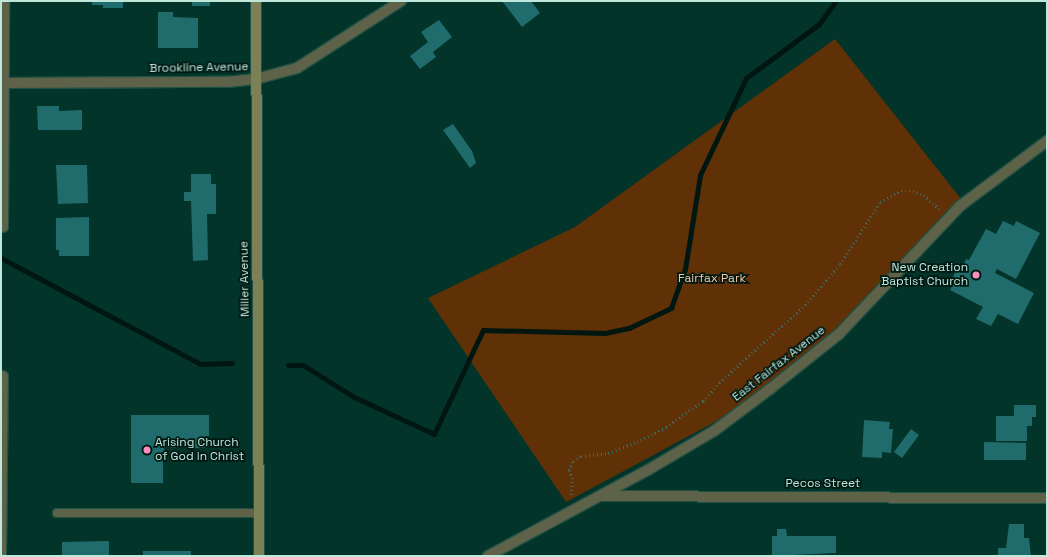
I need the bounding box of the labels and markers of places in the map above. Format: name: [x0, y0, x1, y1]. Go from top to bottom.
place label: New Creation Baptist Church: [881, 261, 968, 289]
marker: New Creation Baptist Church: [971, 270, 981, 280]
place label: Arising Church of God in Christ: [155, 436, 244, 464]
marker: Arising Church of God in Christ: [142, 445, 152, 455]

